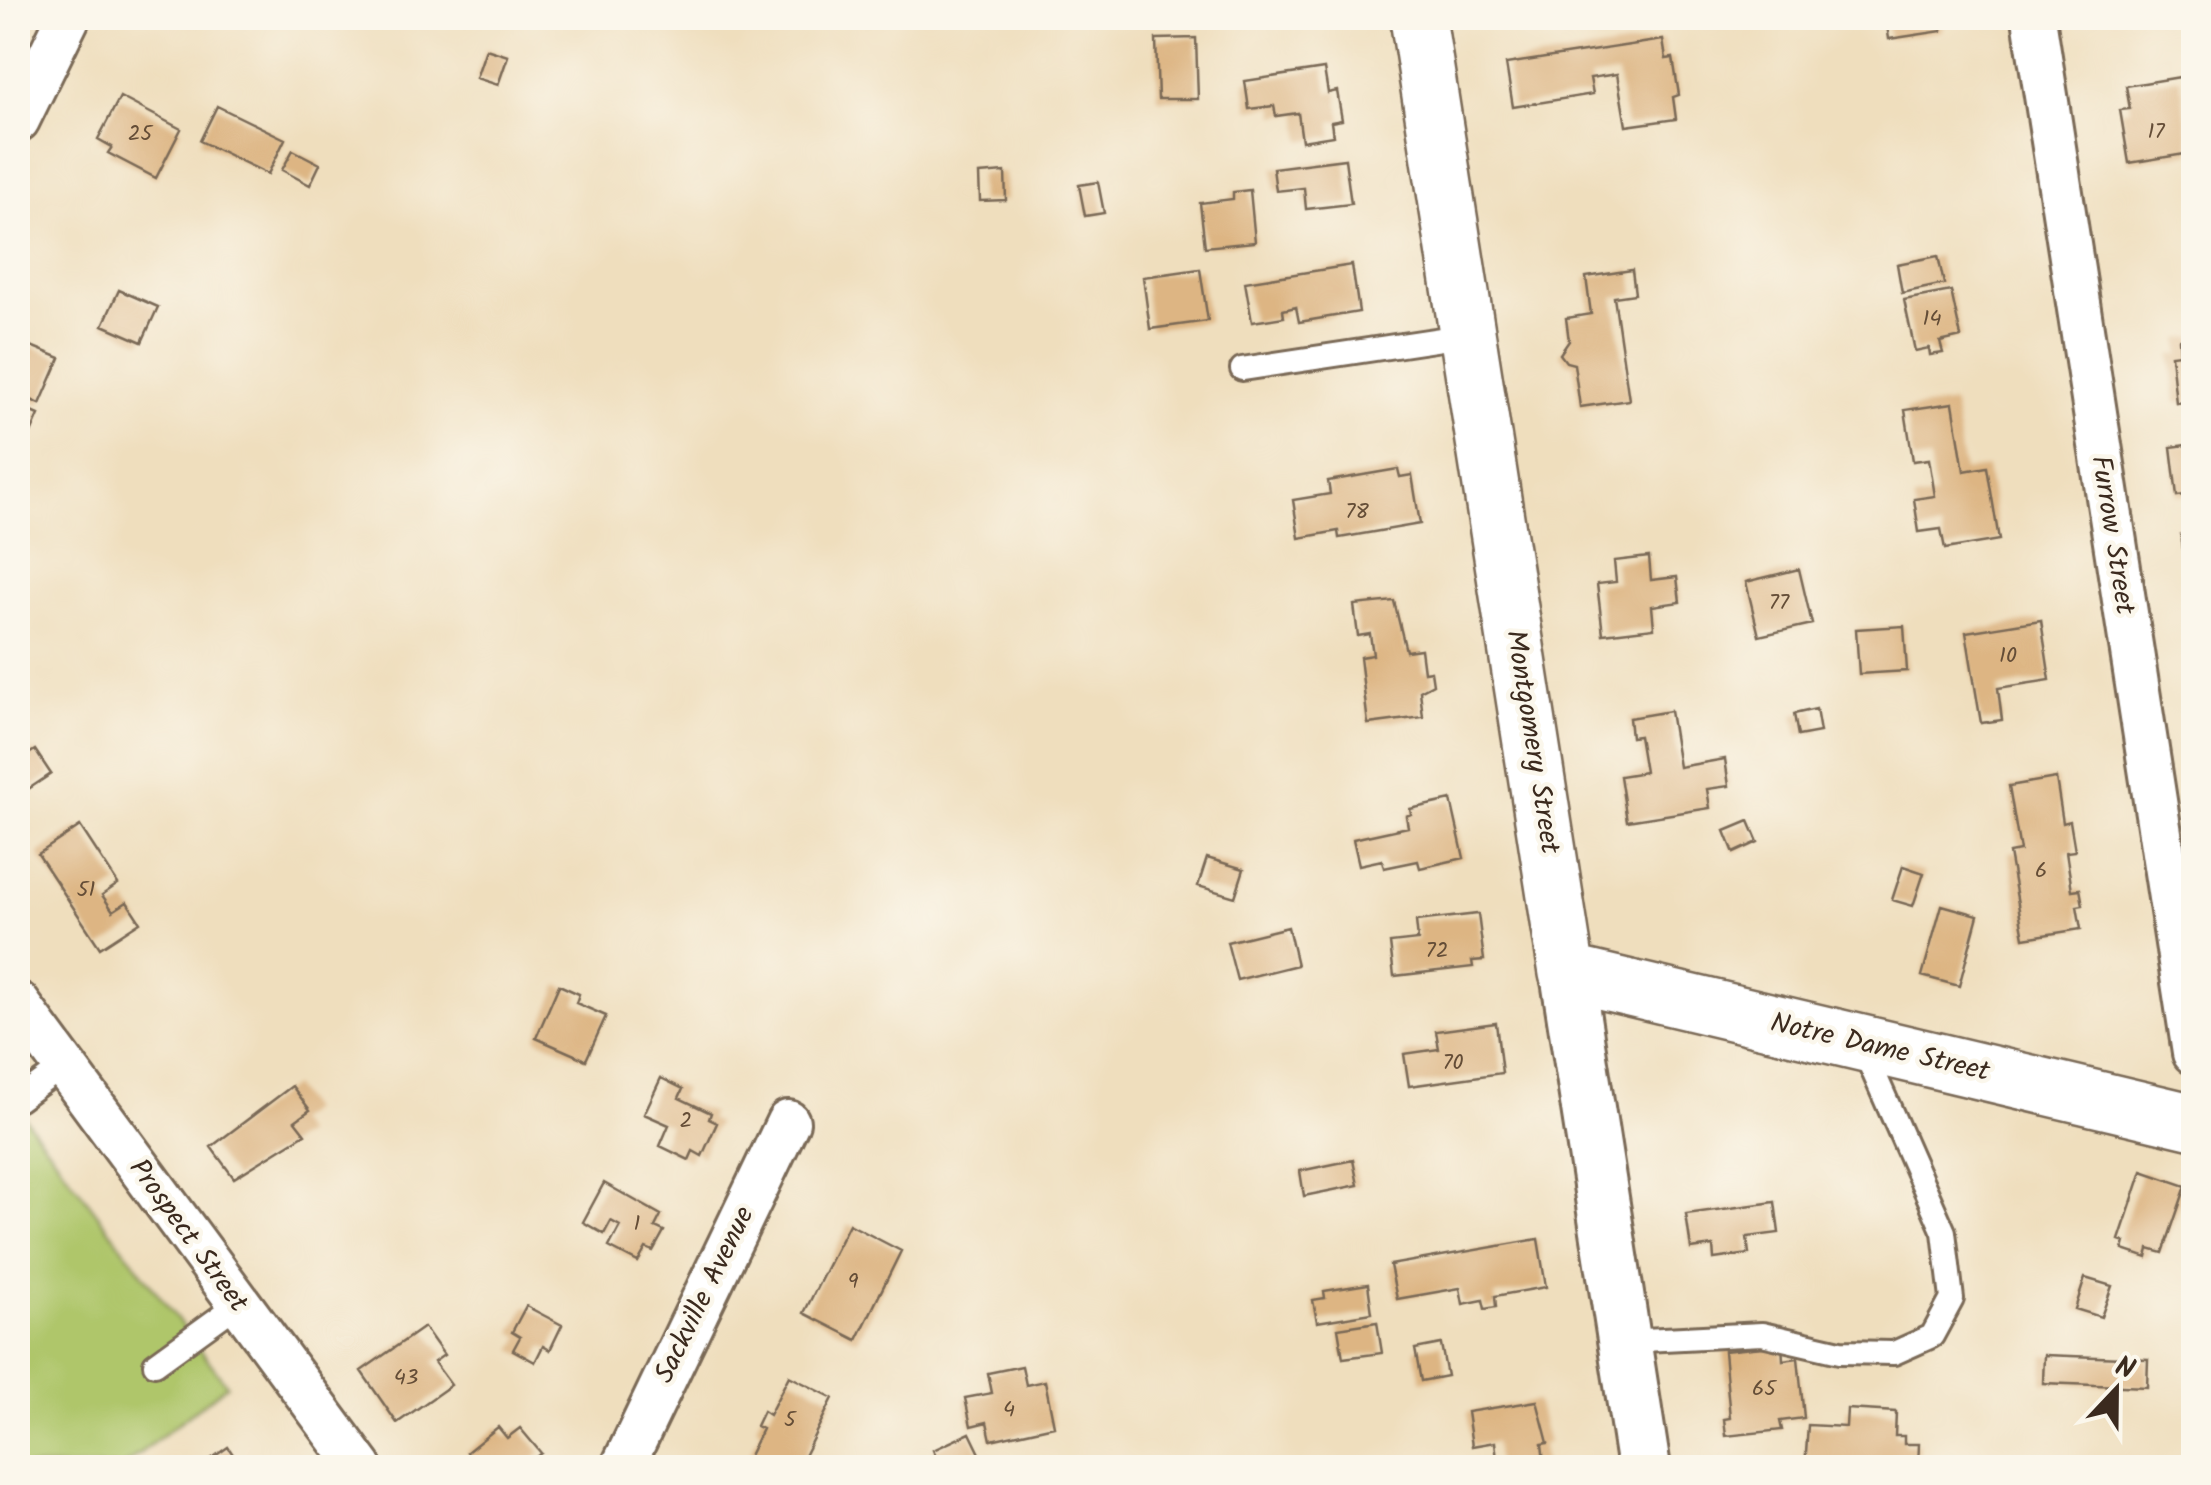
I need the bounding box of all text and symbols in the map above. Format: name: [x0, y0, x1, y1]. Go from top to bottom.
house number: 17: [2147, 115, 2165, 150]
house number: 25: [128, 117, 153, 152]
house number: 14: [1922, 302, 1942, 337]
street label: Furrow Street: [2077, 452, 2147, 619]
house number: 78: [1345, 495, 1369, 530]
house number: 77: [1769, 586, 1790, 621]
street label: Montgomery Street: [1492, 627, 1572, 858]
house number: 10: [1999, 639, 2017, 674]
house number: 6: [2035, 854, 2047, 889]
house number: 51: [77, 873, 95, 908]
house number: 72: [1426, 934, 1448, 969]
street label: Notre Dame Street: [1766, 1001, 1995, 1095]
house number: 70: [1442, 1046, 1464, 1081]
house number: 2: [680, 1104, 692, 1139]
street label: Prospect Street: [117, 1150, 260, 1323]
street label: Sackville Avenue: [643, 1198, 767, 1391]
house number: 1: [634, 1207, 640, 1242]
house number: 9: [848, 1265, 859, 1300]
north arrow: [2066, 1340, 2166, 1440]
text: N: [2108, 1345, 2141, 1393]
house number: 43: [394, 1361, 418, 1396]
house number: 65: [1752, 1372, 1777, 1407]
house number: 4: [1003, 1393, 1015, 1428]
house number: 5: [784, 1403, 797, 1438]

